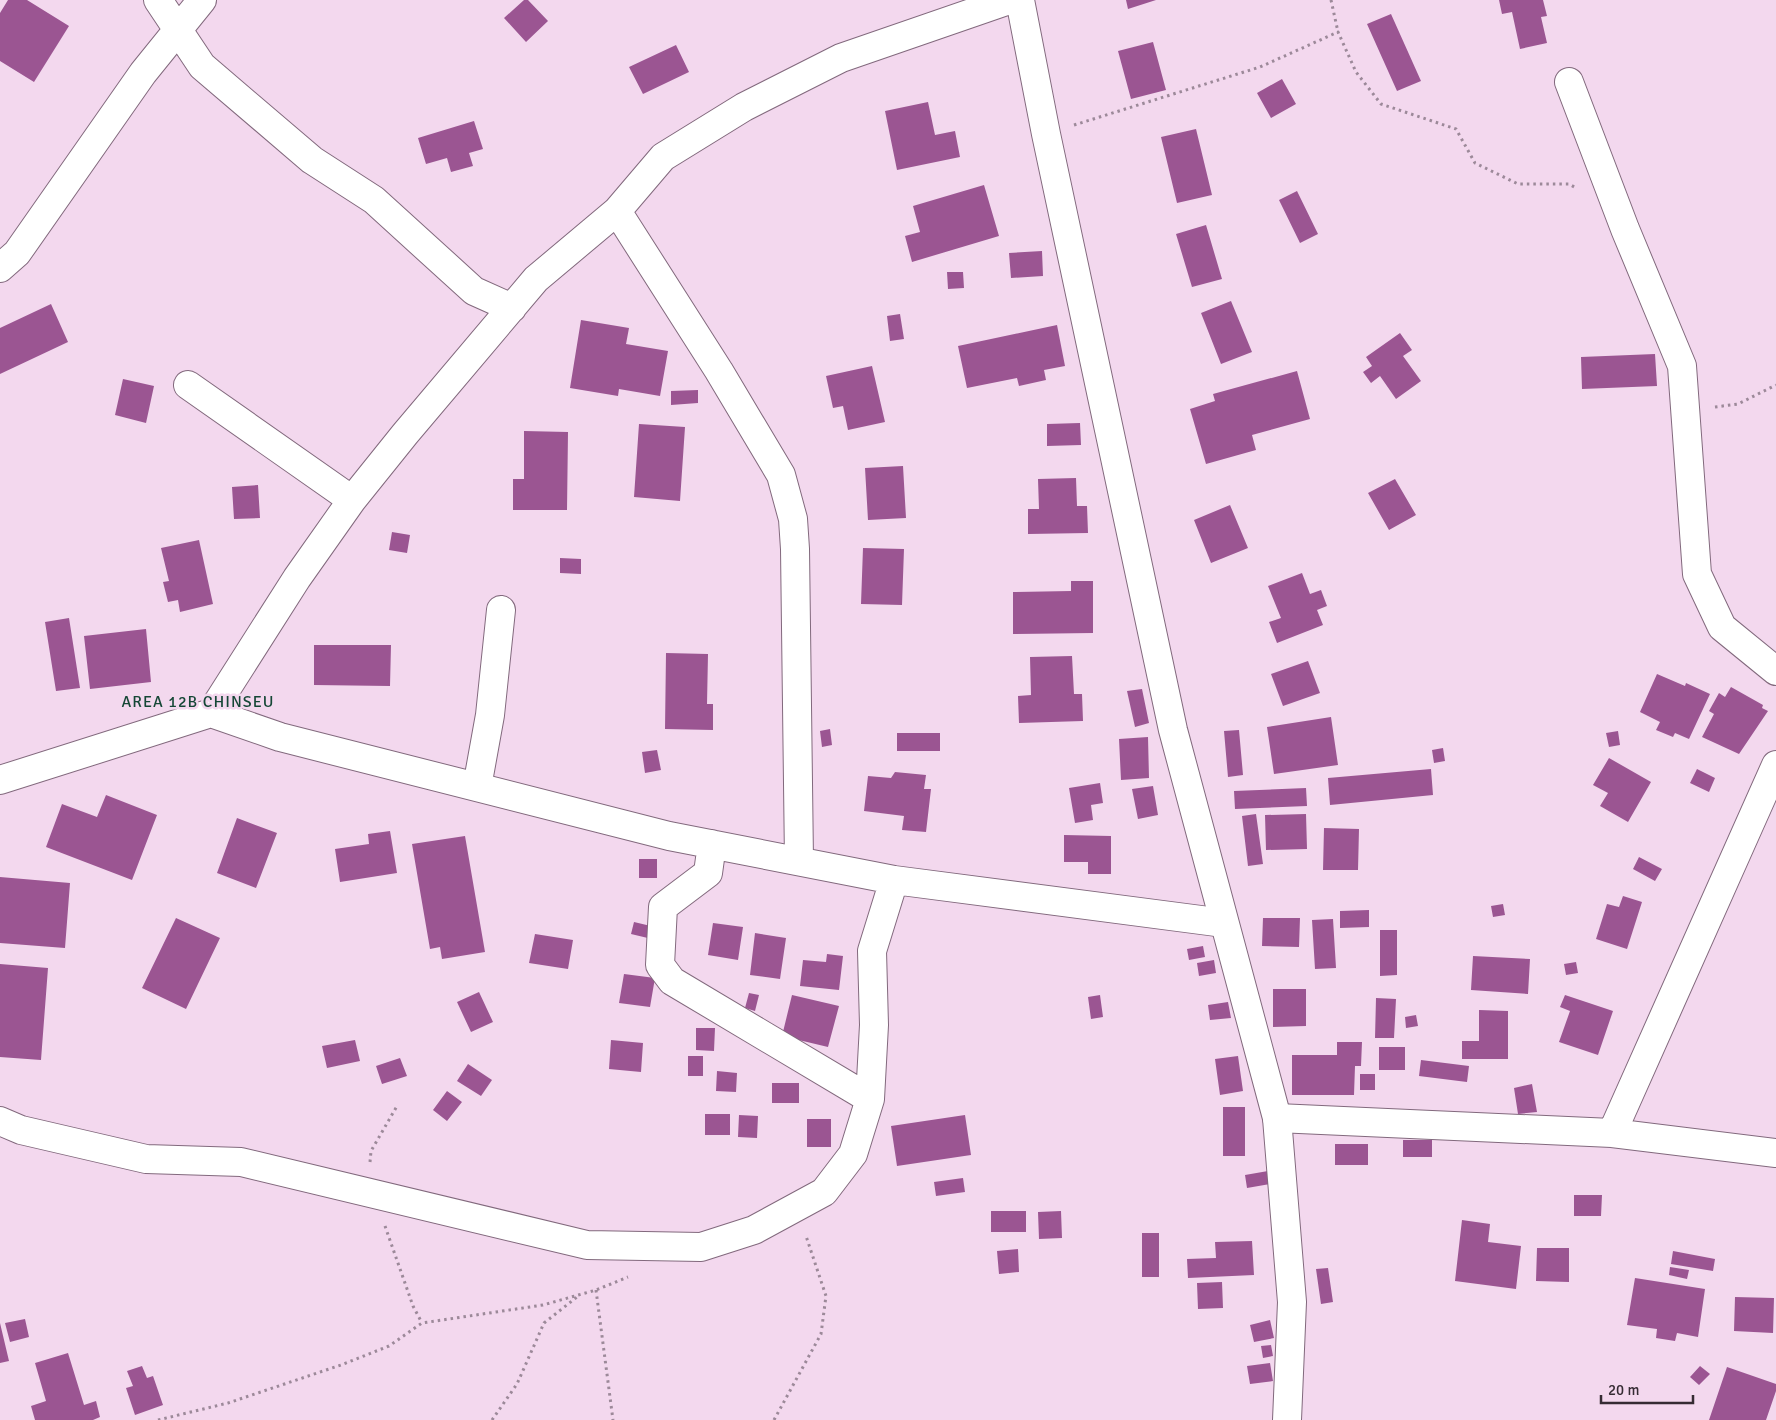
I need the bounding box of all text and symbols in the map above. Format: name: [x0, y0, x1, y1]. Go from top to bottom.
district label: AREA 12B CHINSEU: [122, 692, 274, 712]
scale bar: [1601, 1372, 1694, 1404]
text: 20 m: [1608, 1381, 1639, 1399]

